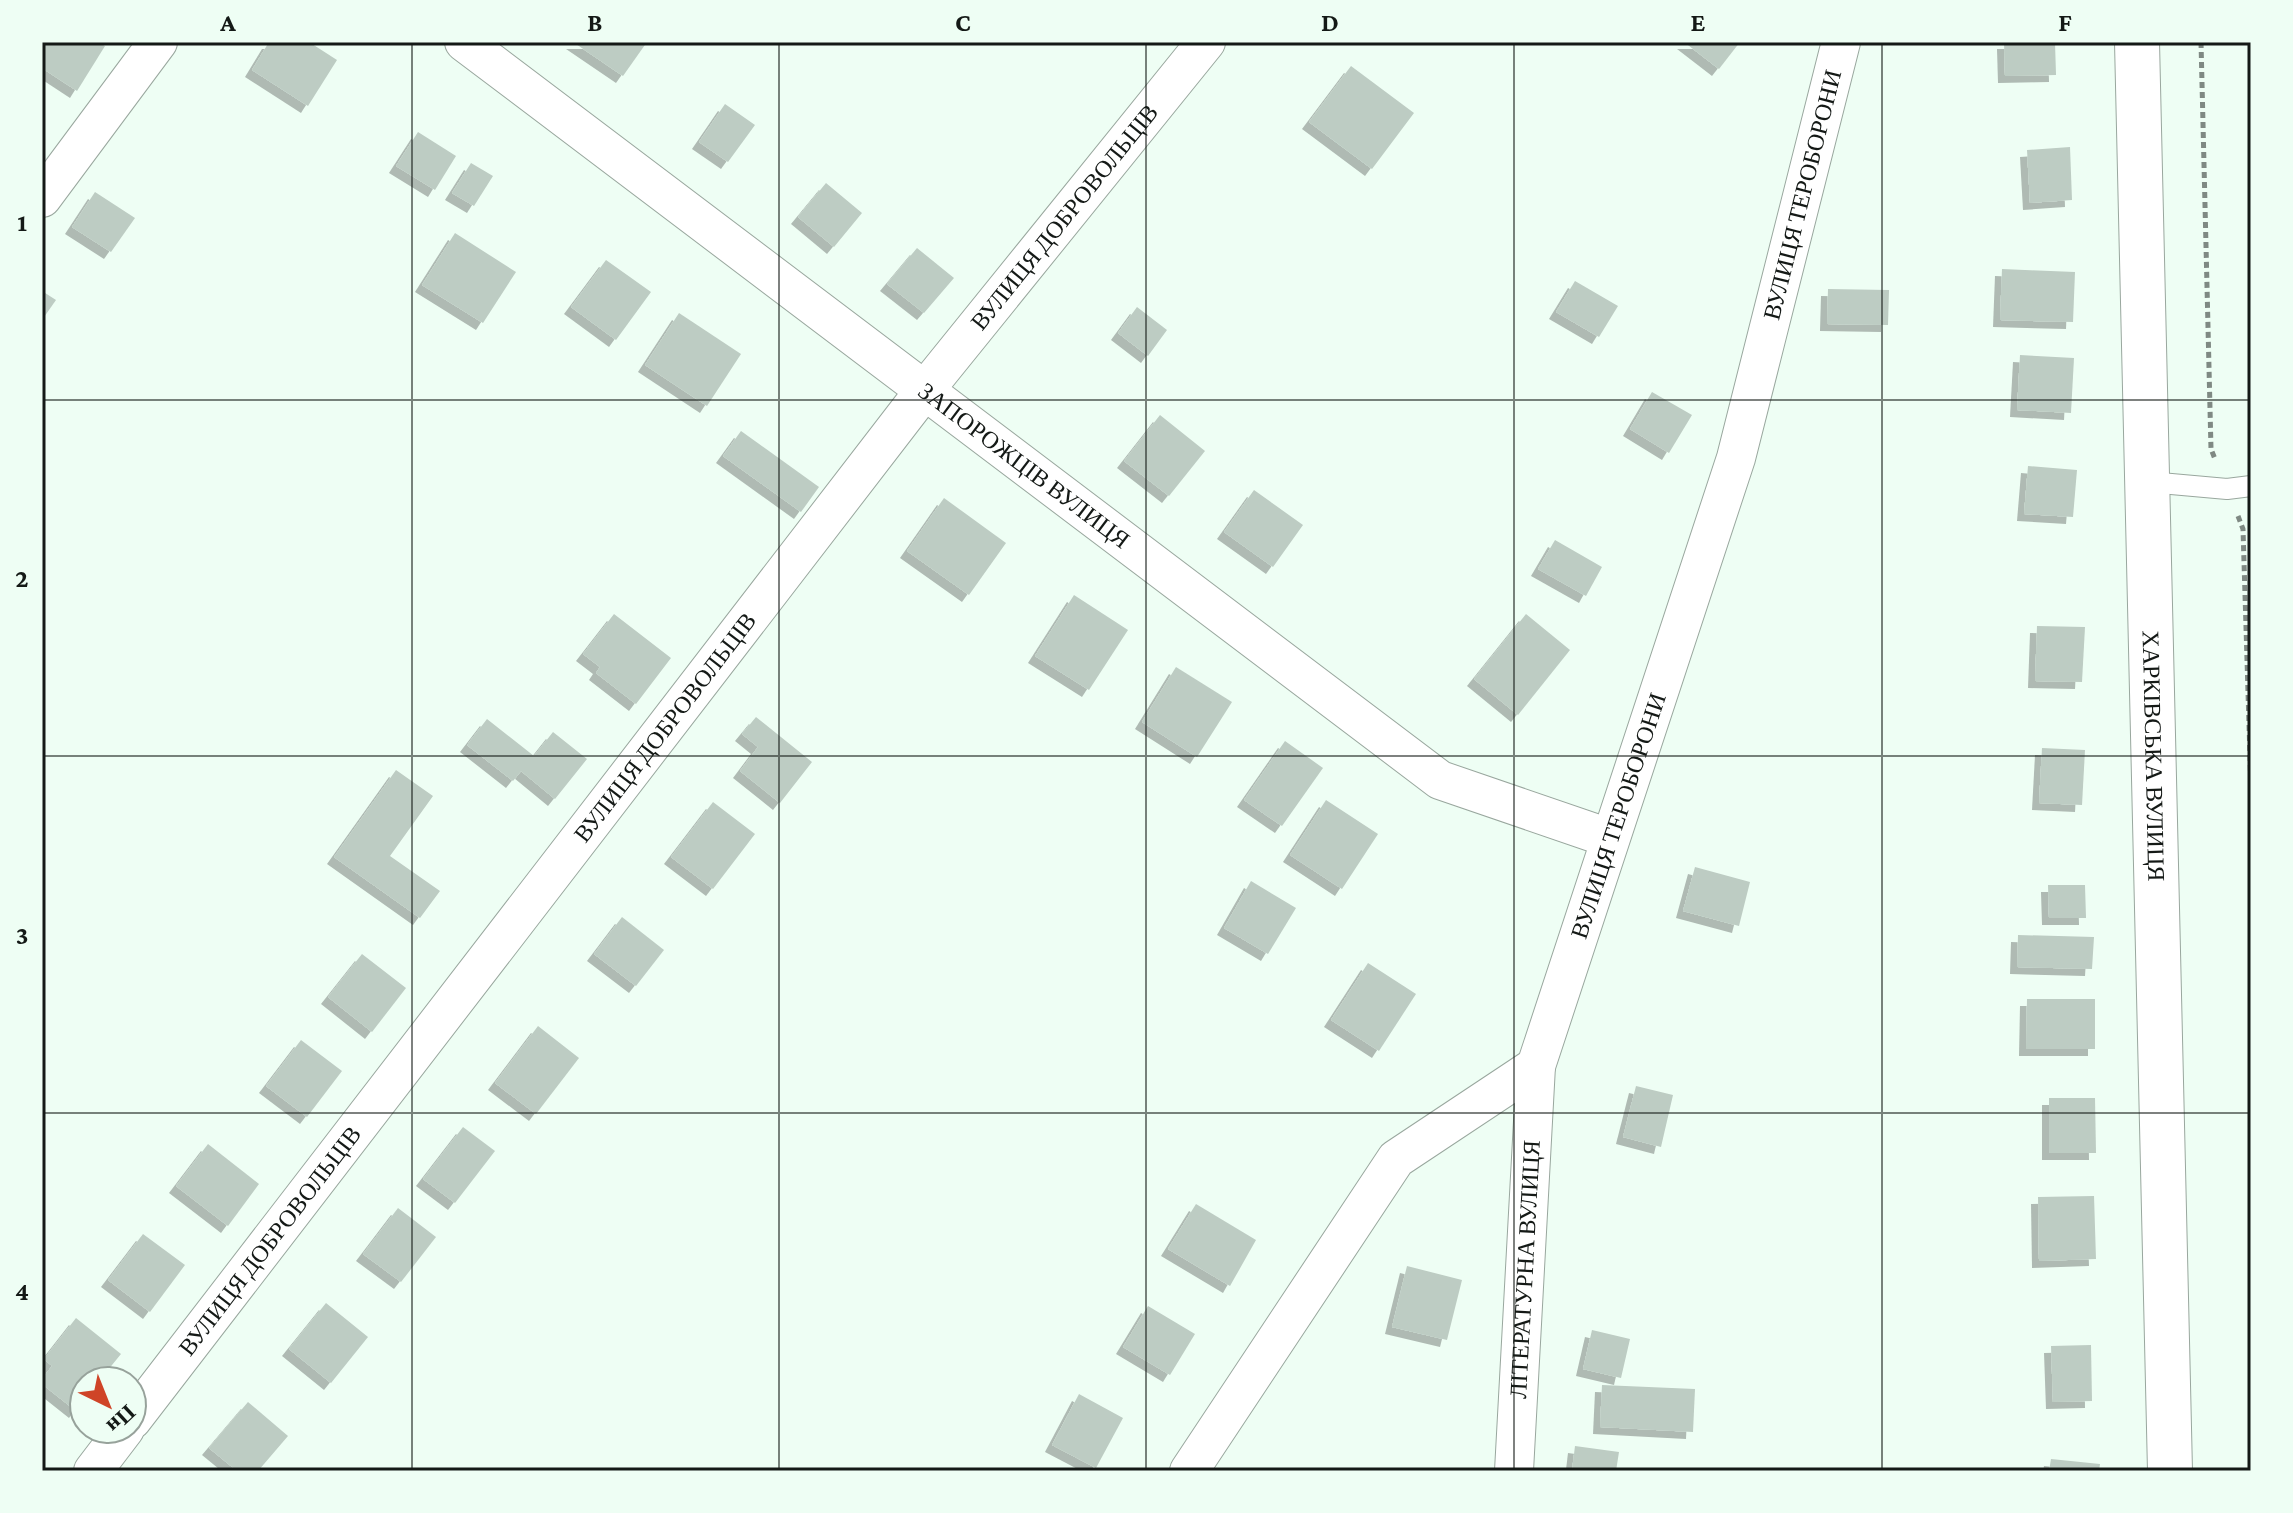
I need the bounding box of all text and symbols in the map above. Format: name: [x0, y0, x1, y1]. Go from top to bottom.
text: A: [219, 8, 236, 37]
text: B: [587, 8, 603, 37]
text: C: [955, 8, 971, 37]
text: D: [1321, 8, 1339, 37]
text: E: [1691, 8, 1706, 37]
text: F: [2058, 8, 2072, 37]
street label: ВУЛИЦЯ ТЕРОБОРОНИ: [1757, 67, 1846, 322]
street label: ВУЛИЦЯ ДОБРОВОЛЬЦІВ: [965, 99, 1163, 335]
text: 1: [17, 208, 27, 237]
street label: ЗАПОРОЖЦІВ ВУЛИЦЯ: [914, 377, 1135, 553]
text: 2: [15, 564, 29, 593]
street label: ВУЛИЦЯ ДОБРОВОЛЬЦІВ: [568, 607, 761, 847]
street label: ХАРКІВСЬКА ВУЛИЦЯ: [2138, 630, 2170, 882]
street label: ВУЛИЦЯ ТЕРОБОРОНИ: [1565, 689, 1671, 942]
text: 3: [16, 921, 28, 950]
street label: ВУЛИЦЯ ДОБРОВОЛЬЦІВ: [173, 1121, 366, 1361]
street label: ЛІТЕРАТУРНА ВУЛИЦЯ: [1504, 1139, 1545, 1399]
text: 4: [15, 1277, 29, 1306]
north arrow: [68, 1365, 148, 1445]
text: Пн: [102, 1400, 141, 1439]

